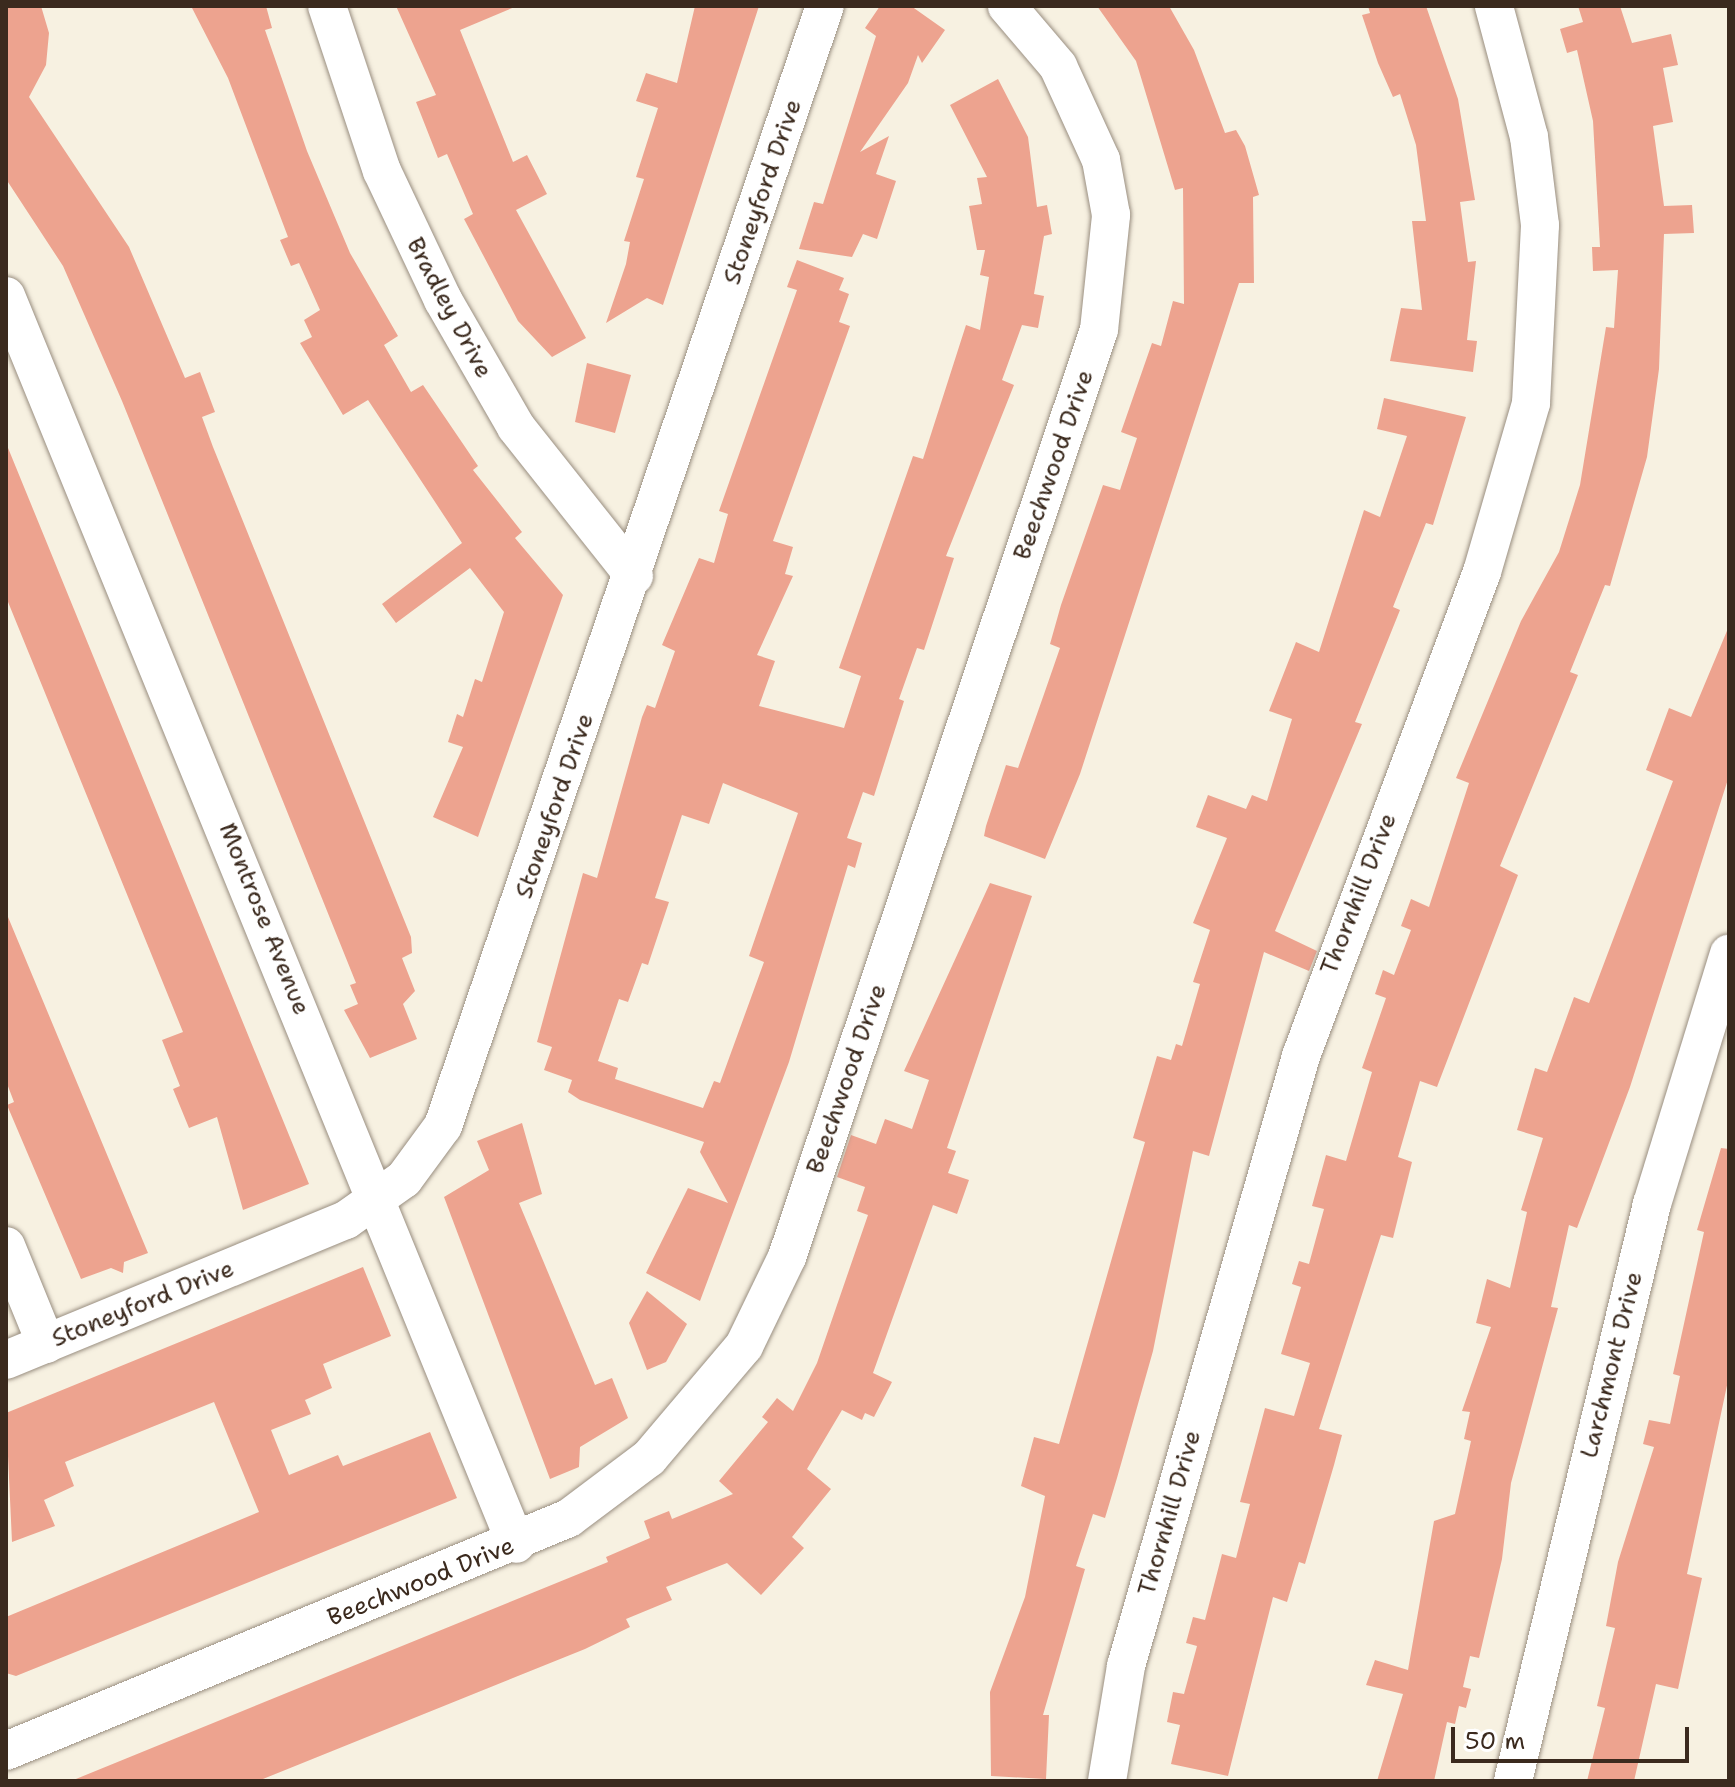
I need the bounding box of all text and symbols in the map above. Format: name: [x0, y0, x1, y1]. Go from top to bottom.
street label: Stoneyford Drive: [718, 96, 808, 288]
street label: Bradley Drive: [400, 233, 498, 383]
street label: Beechwood Drive: [1008, 366, 1100, 564]
street label: Stoneyford Drive: [510, 710, 600, 902]
street label: Thornhill Drive: [1315, 809, 1403, 979]
street label: Montrose Avenue: [212, 819, 316, 1019]
street label: Beechwood Drive: [801, 980, 893, 1178]
street label: Stoneyford Drive: [48, 1254, 238, 1354]
street label: Larchmont Drive: [1575, 1269, 1649, 1461]
street label: Thornhill Drive: [1133, 1427, 1207, 1599]
street label: Beechwood Drive: [323, 1531, 519, 1633]
scale bar: [1455, 1711, 1693, 1761]
text: 50 m: [1465, 1725, 1525, 1757]

